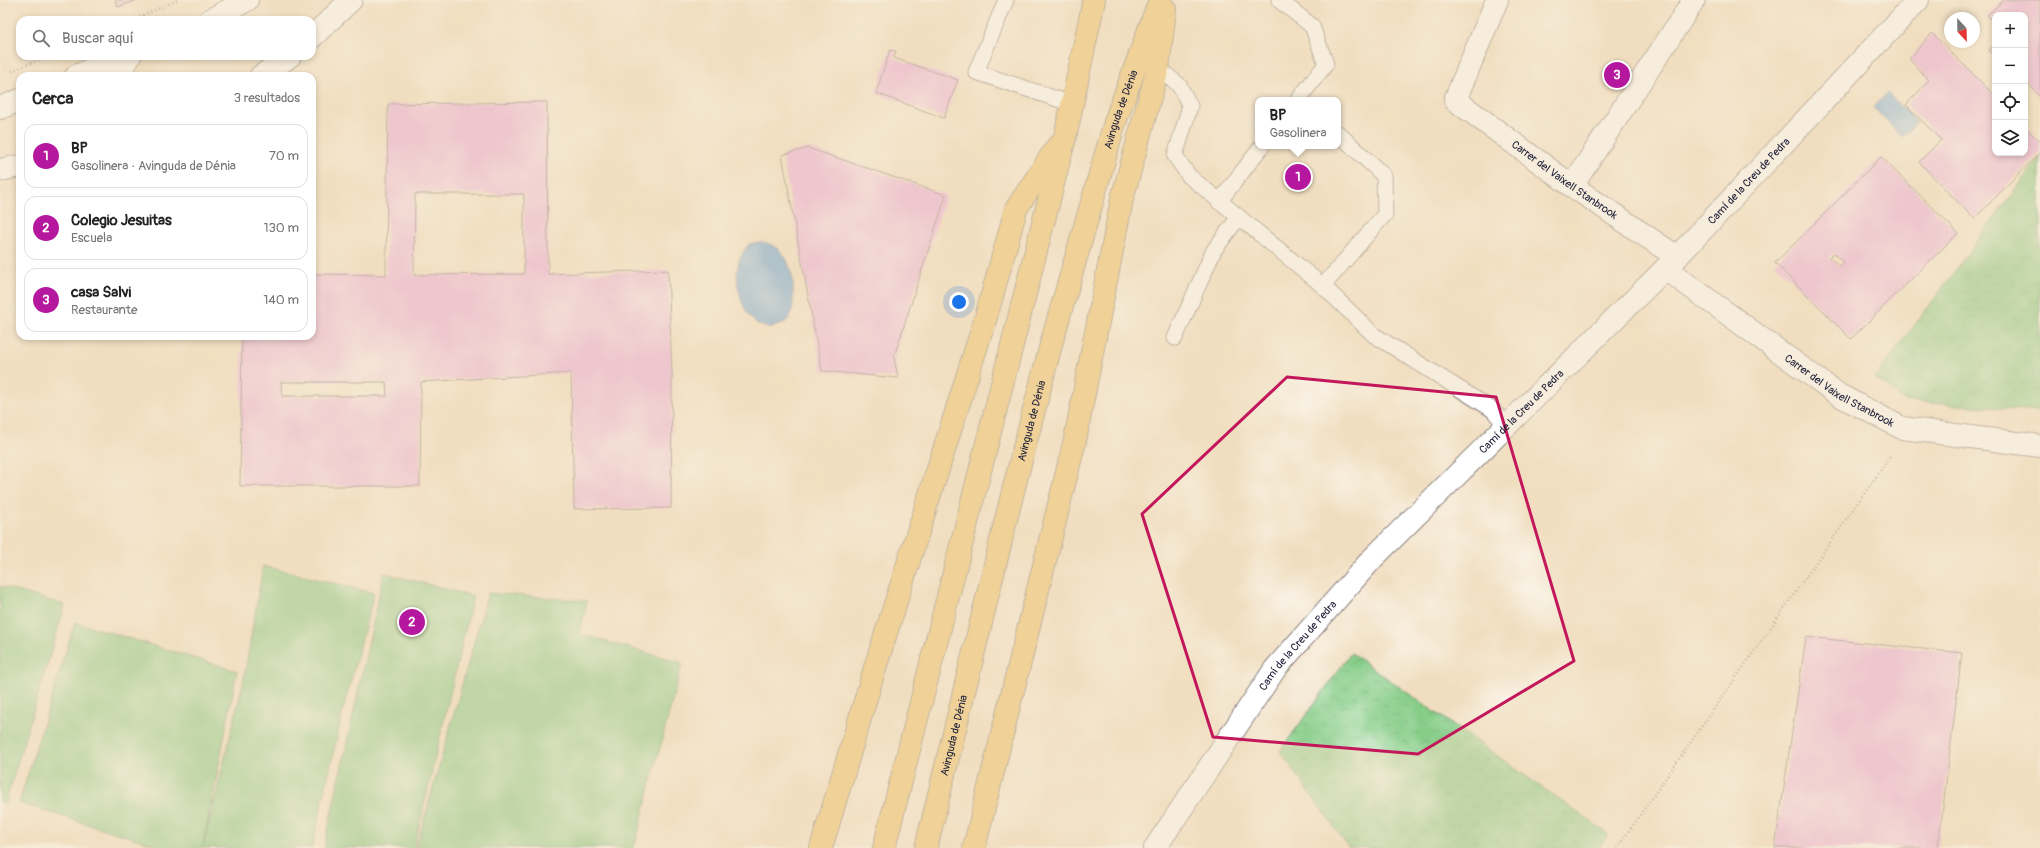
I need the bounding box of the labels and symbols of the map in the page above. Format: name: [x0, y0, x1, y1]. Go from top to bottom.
north arrow: [1944, 12, 1980, 48]
pin: 3: [1604, 60, 1630, 90]
street label: Avinguda de Dénia: [1101, 68, 1140, 151]
street label: Camí de la Creu de Pedra: [1705, 135, 1792, 227]
street label: Carrer del Vaixell Stanbrook: [1509, 137, 1621, 222]
pin: 1: [1285, 162, 1311, 192]
your location: [949, 292, 969, 312]
street label: Carrer del Vaixell Stanbrook: [1782, 351, 1897, 429]
street label: Camí de la Creu de Pedra: [1476, 367, 1566, 456]
street label: Avinguda de Dénia: [1014, 379, 1048, 463]
street label: Camí de la Creu de Pedra: [1256, 598, 1339, 693]
pin: 2: [399, 607, 425, 637]
street label: Avinguda de Dénia: [937, 693, 970, 777]

